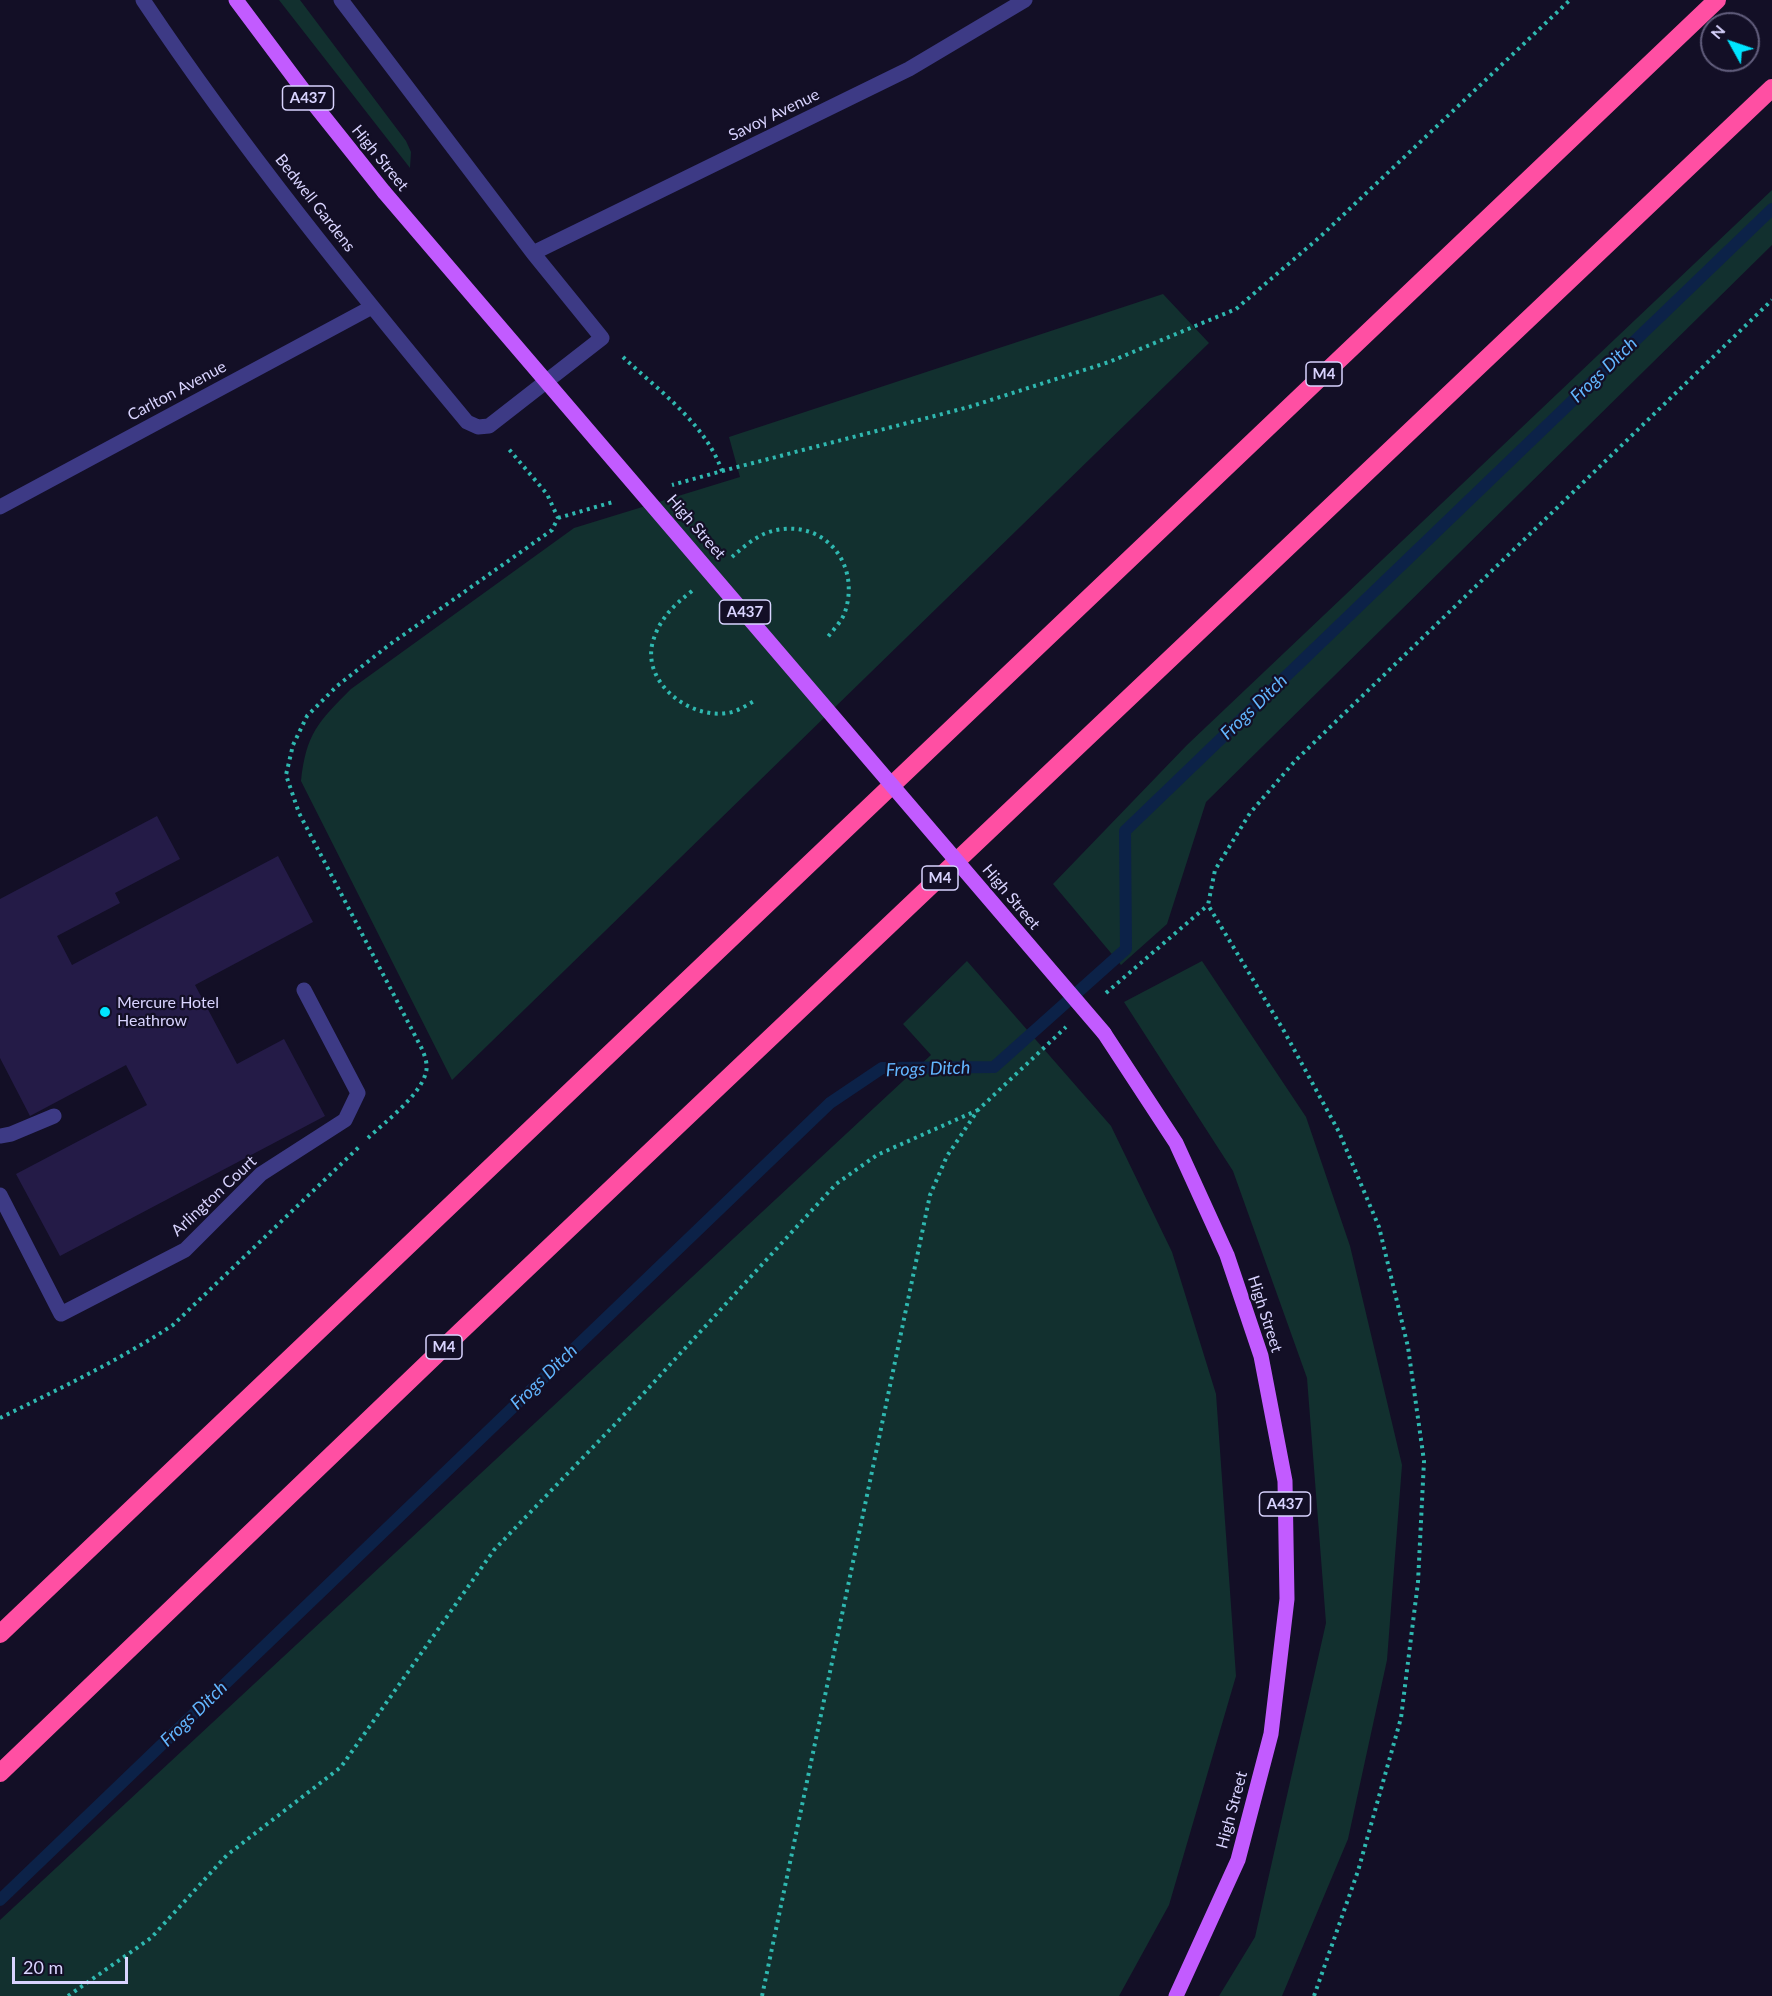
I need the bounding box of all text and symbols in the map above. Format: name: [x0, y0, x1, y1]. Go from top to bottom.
north arrow: [1700, 12, 1760, 72]
text: N: [1706, 21, 1729, 42]
street label: Savoy Avenue: [726, 85, 822, 145]
road number: A437: [282, 86, 334, 110]
street label: High Street: [348, 121, 412, 195]
street label: Bedwell Gardens: [271, 150, 359, 256]
water label: Frogs Ditch: [1566, 333, 1642, 407]
street label: Carlton Avenue: [124, 357, 230, 425]
road number: M4: [1306, 362, 1342, 386]
street label: High Street: [663, 491, 729, 563]
road number: A437: [720, 600, 771, 624]
water label: Frogs Ditch: [1216, 670, 1292, 744]
street label: High Street: [978, 860, 1044, 934]
road number: M4: [922, 866, 958, 890]
place label: Mercure Hotel Heathrow: [117, 993, 219, 1031]
marker: Mercure Hotel Heathrow: [98, 1005, 112, 1019]
water label: Frogs Ditch: [885, 1057, 971, 1081]
street label: Arlington Court: [167, 1152, 261, 1240]
street label: High Street: [1244, 1273, 1286, 1355]
road number: M4: [426, 1335, 462, 1359]
water label: Frogs Ditch: [506, 1340, 582, 1414]
road number: A437: [1260, 1492, 1310, 1516]
water label: Frogs Ditch: [156, 1677, 232, 1751]
street label: High Street: [1212, 1769, 1252, 1851]
scale bar: [15, 1945, 130, 1983]
text: 20 m: [23, 1956, 63, 1978]

